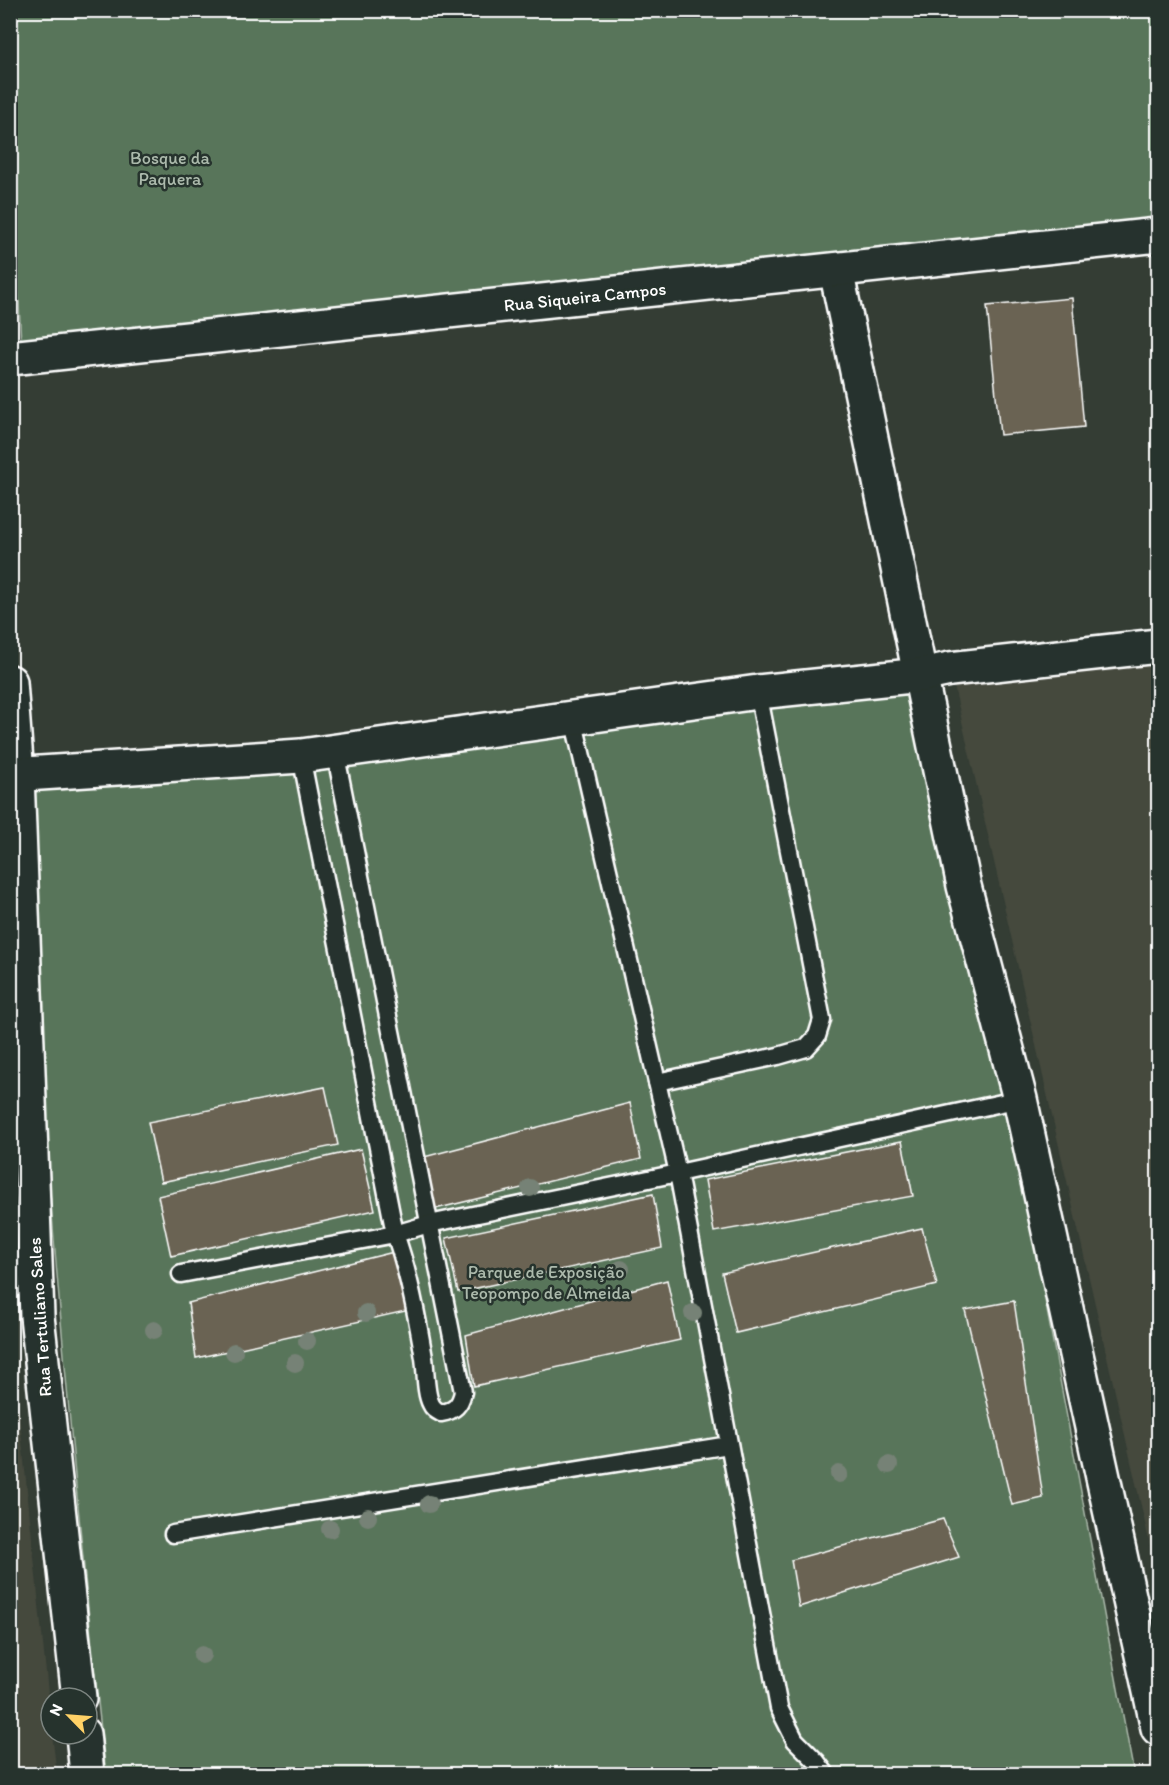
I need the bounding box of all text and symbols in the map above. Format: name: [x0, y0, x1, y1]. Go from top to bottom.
park label: Bosque da Paquera: [130, 147, 211, 190]
street label: Rua Siqueira Campos: [503, 278, 667, 316]
street label: Rua Tertuliano Sales: [23, 1237, 57, 1397]
park label: Parque de Exposição Teopompo de Almeida: [462, 1261, 630, 1304]
north arrow: [39, 1686, 99, 1746]
text: N: [45, 1701, 67, 1719]

